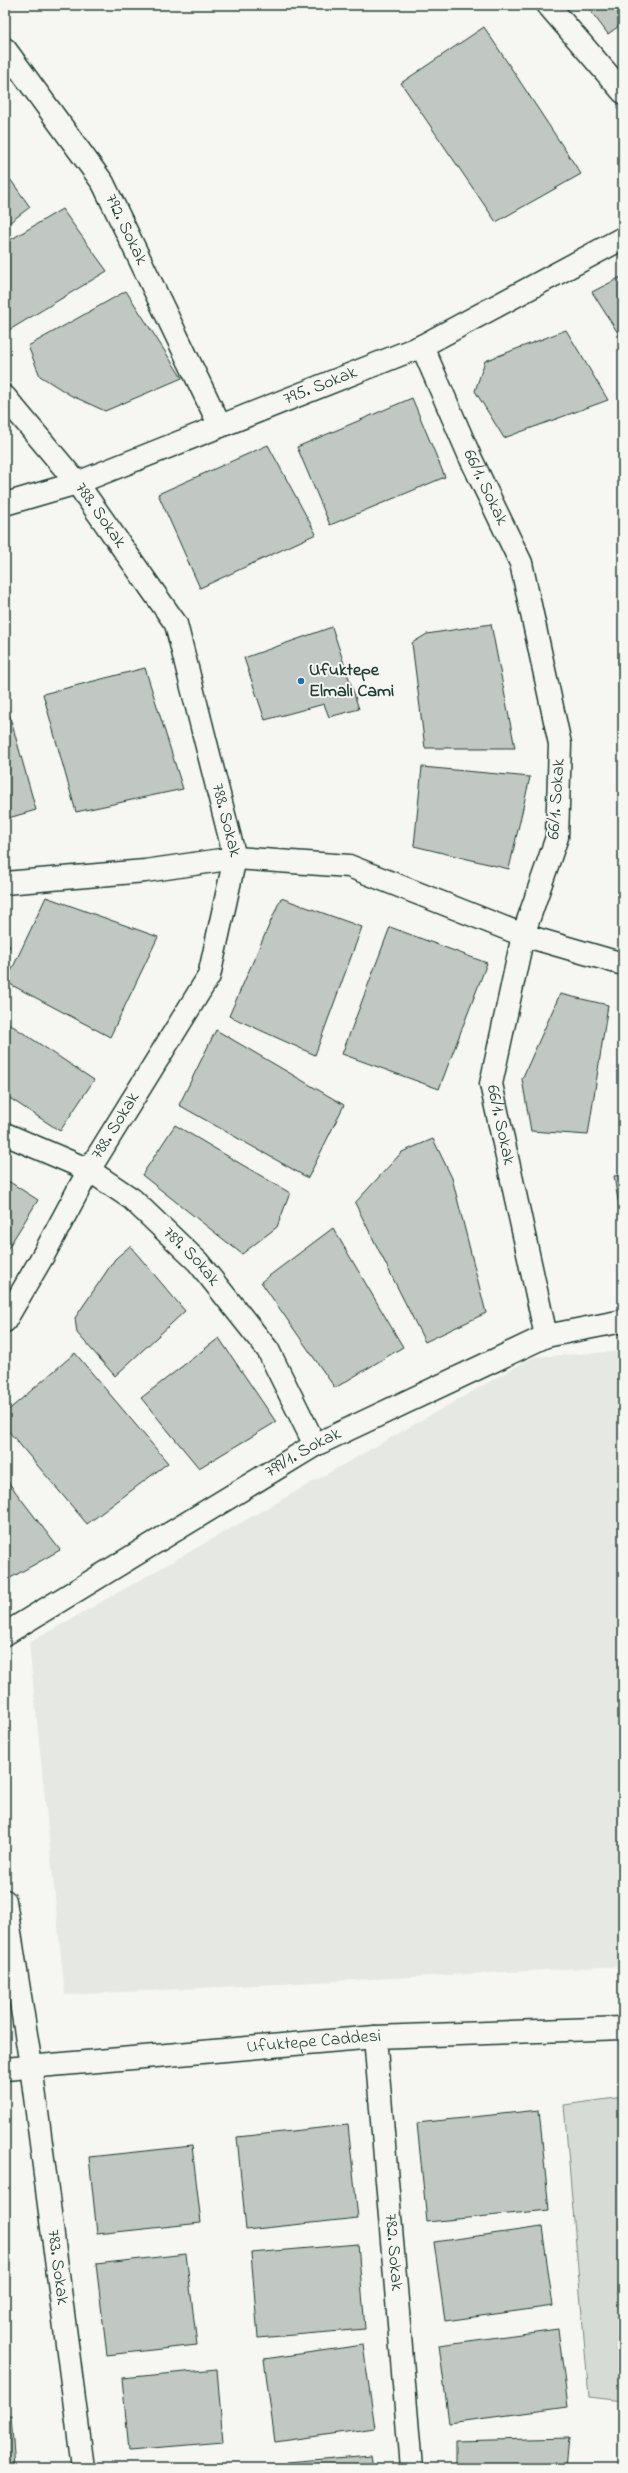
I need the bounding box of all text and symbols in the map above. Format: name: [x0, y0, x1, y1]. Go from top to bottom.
street label: 792. Sokak: [97, 190, 154, 270]
street label: 795. Sokak: [280, 360, 361, 413]
street label: 66/1. Sokak: [456, 446, 514, 530]
street label: 788. Sokak: [68, 477, 132, 554]
place label: Ufuktepe Elmalı Cami: [309, 658, 394, 705]
marker: Ufuktepe Elmalı Cami: [296, 676, 306, 686]
street label: 66/1. Sokak: [541, 757, 573, 840]
street label: 788. Sokak: [204, 781, 247, 860]
street label: 66/1. Sokak: [479, 1083, 521, 1168]
street label: 788. Sokak: [85, 1087, 147, 1165]
street label: 789. Sokak: [156, 1221, 226, 1292]
street label: 799/1. Sokak: [260, 1421, 346, 1485]
street label: Ufuktepe Caddesi: [246, 2024, 381, 2061]
street label: 782. Sokak: [377, 2213, 409, 2292]
street label: 783. Sokak: [39, 2228, 75, 2307]

